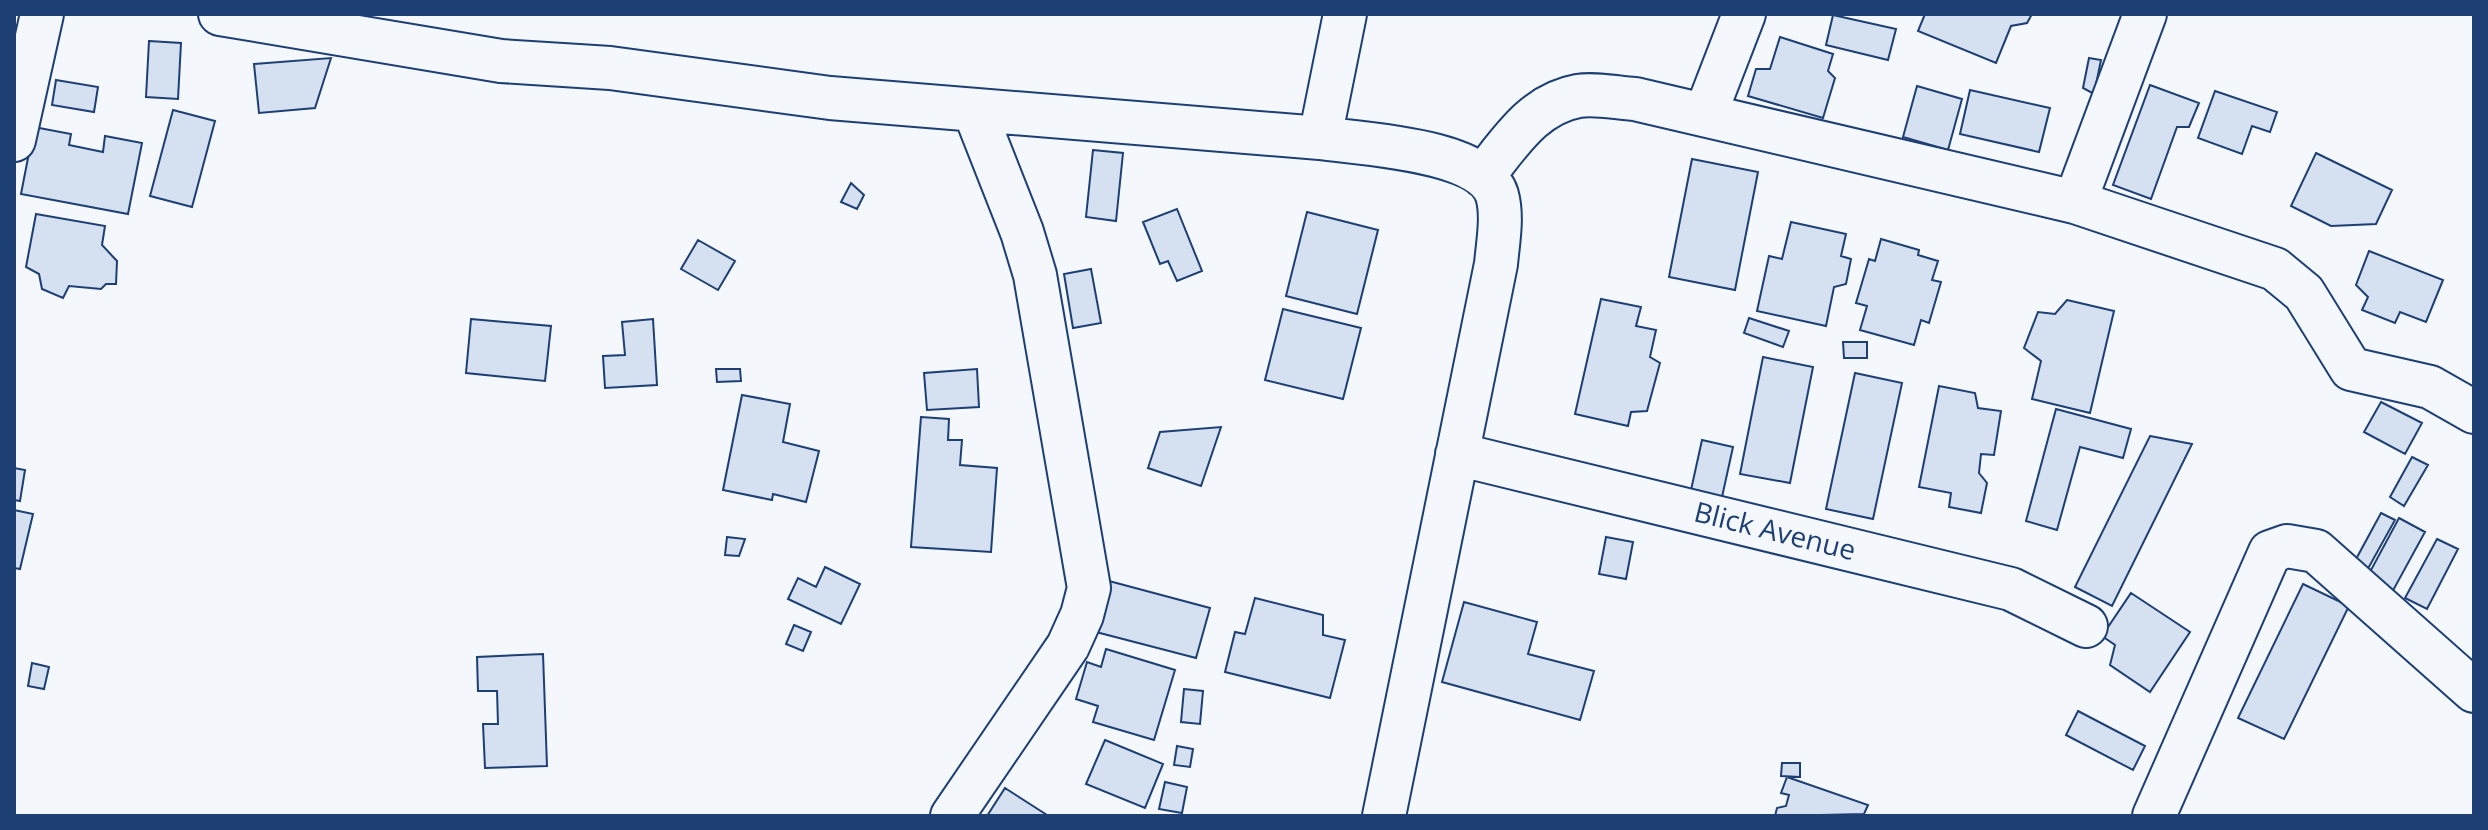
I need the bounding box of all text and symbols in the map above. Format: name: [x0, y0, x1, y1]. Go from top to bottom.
street label: Blick Avenue: [1691, 492, 1860, 568]

